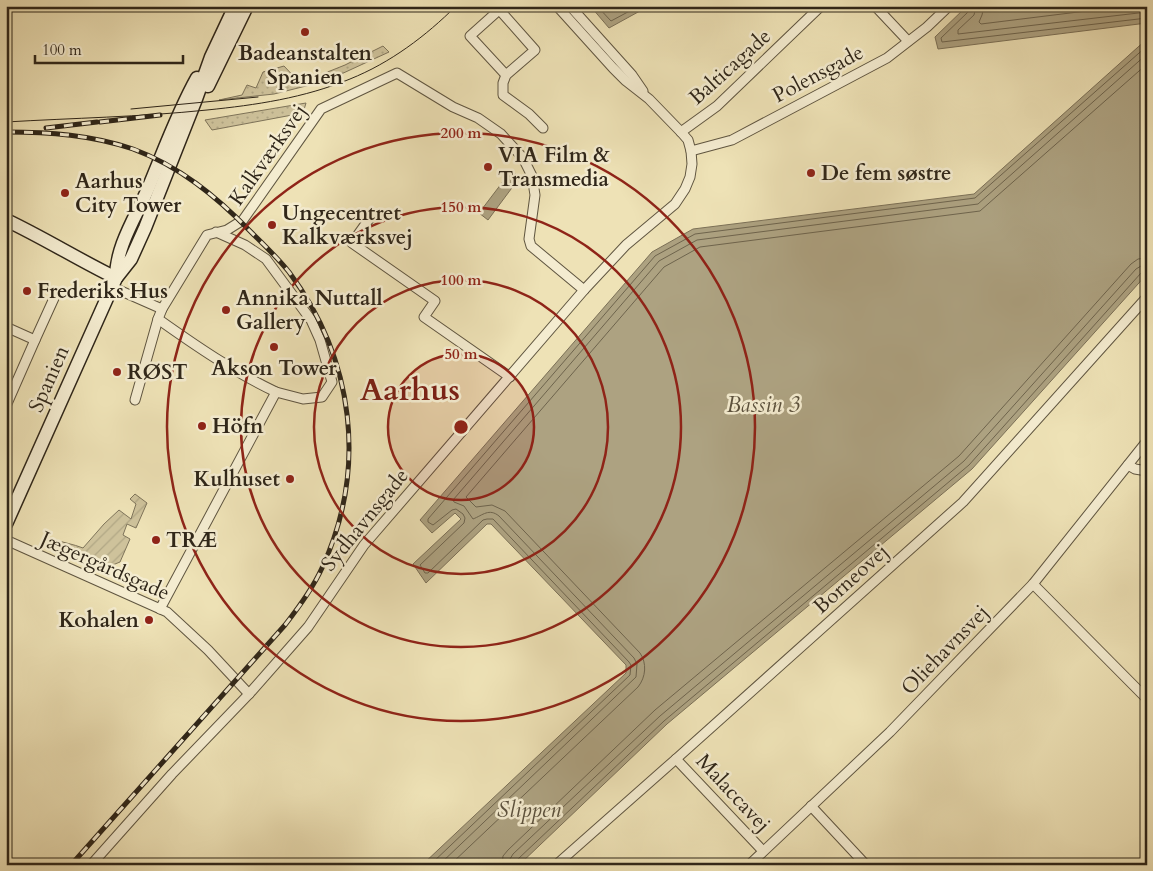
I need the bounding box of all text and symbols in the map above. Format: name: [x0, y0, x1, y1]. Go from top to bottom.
street label: Balticagade: [683, 22, 777, 112]
marker: Badeanstalten Spanien: [299, 26, 311, 38]
scale bar: [35, 32, 182, 64]
street label: Polensgade: [767, 38, 869, 110]
place label: Badeanstalten Spanien: [238, 39, 372, 92]
text: 100 m: [42, 40, 82, 60]
street label: Kalkværksvej: [222, 98, 314, 212]
text: 200 m: [441, 123, 482, 143]
place label: VIA Film & Transmedia: [498, 141, 611, 194]
place label: De fem søstre: [821, 159, 951, 188]
marker: VIA Film & Transmedia: [482, 161, 494, 173]
place label: Aarhus City Tower: [75, 167, 182, 220]
marker: De fem søstre: [805, 167, 817, 179]
marker: Aarhus City Tower: [59, 187, 71, 199]
text: 150 m: [441, 197, 482, 217]
place label: Ungecentret Kalkværksvej: [282, 199, 413, 252]
marker: Ungecentret Kalkværksvej: [266, 219, 278, 231]
text: 100 m: [441, 270, 482, 290]
place label: Frederiks Hus: [37, 277, 168, 306]
place label: Annika Nuttall Gallery: [236, 284, 383, 337]
marker: Frederiks Hus: [21, 285, 33, 297]
marker: Annika Nuttall Gallery: [220, 304, 232, 316]
street label: Spanien: [21, 341, 77, 417]
marker: Akson Tower: [268, 341, 280, 353]
text: 50 m: [444, 344, 478, 364]
place label: Akson Tower: [211, 354, 337, 383]
place label: RØST: [127, 358, 188, 387]
marker: RØST: [111, 366, 123, 378]
district label: Aarhus: [360, 369, 460, 411]
water label: Bassin 3: [727, 390, 800, 420]
place label: Höfn: [212, 412, 264, 441]
centre of rings: [452, 418, 470, 436]
marker: Höfn: [196, 420, 208, 432]
street label: Sydhavnsgade: [315, 462, 415, 578]
place label: Kulhuset: [194, 465, 281, 494]
marker: Kulhuset: [284, 473, 296, 485]
street label: Jægergårdsgade: [33, 523, 174, 607]
place label: TRÆ: [166, 526, 217, 555]
marker: TRÆ: [150, 534, 162, 546]
street label: Borneovej: [807, 537, 895, 621]
street label: Oliehavnsvej: [895, 598, 995, 702]
place label: Kohalen: [58, 606, 140, 635]
marker: Kohalen: [143, 614, 155, 626]
street label: Malaccavej: [689, 747, 777, 839]
water label: Slippen: [497, 795, 561, 825]

